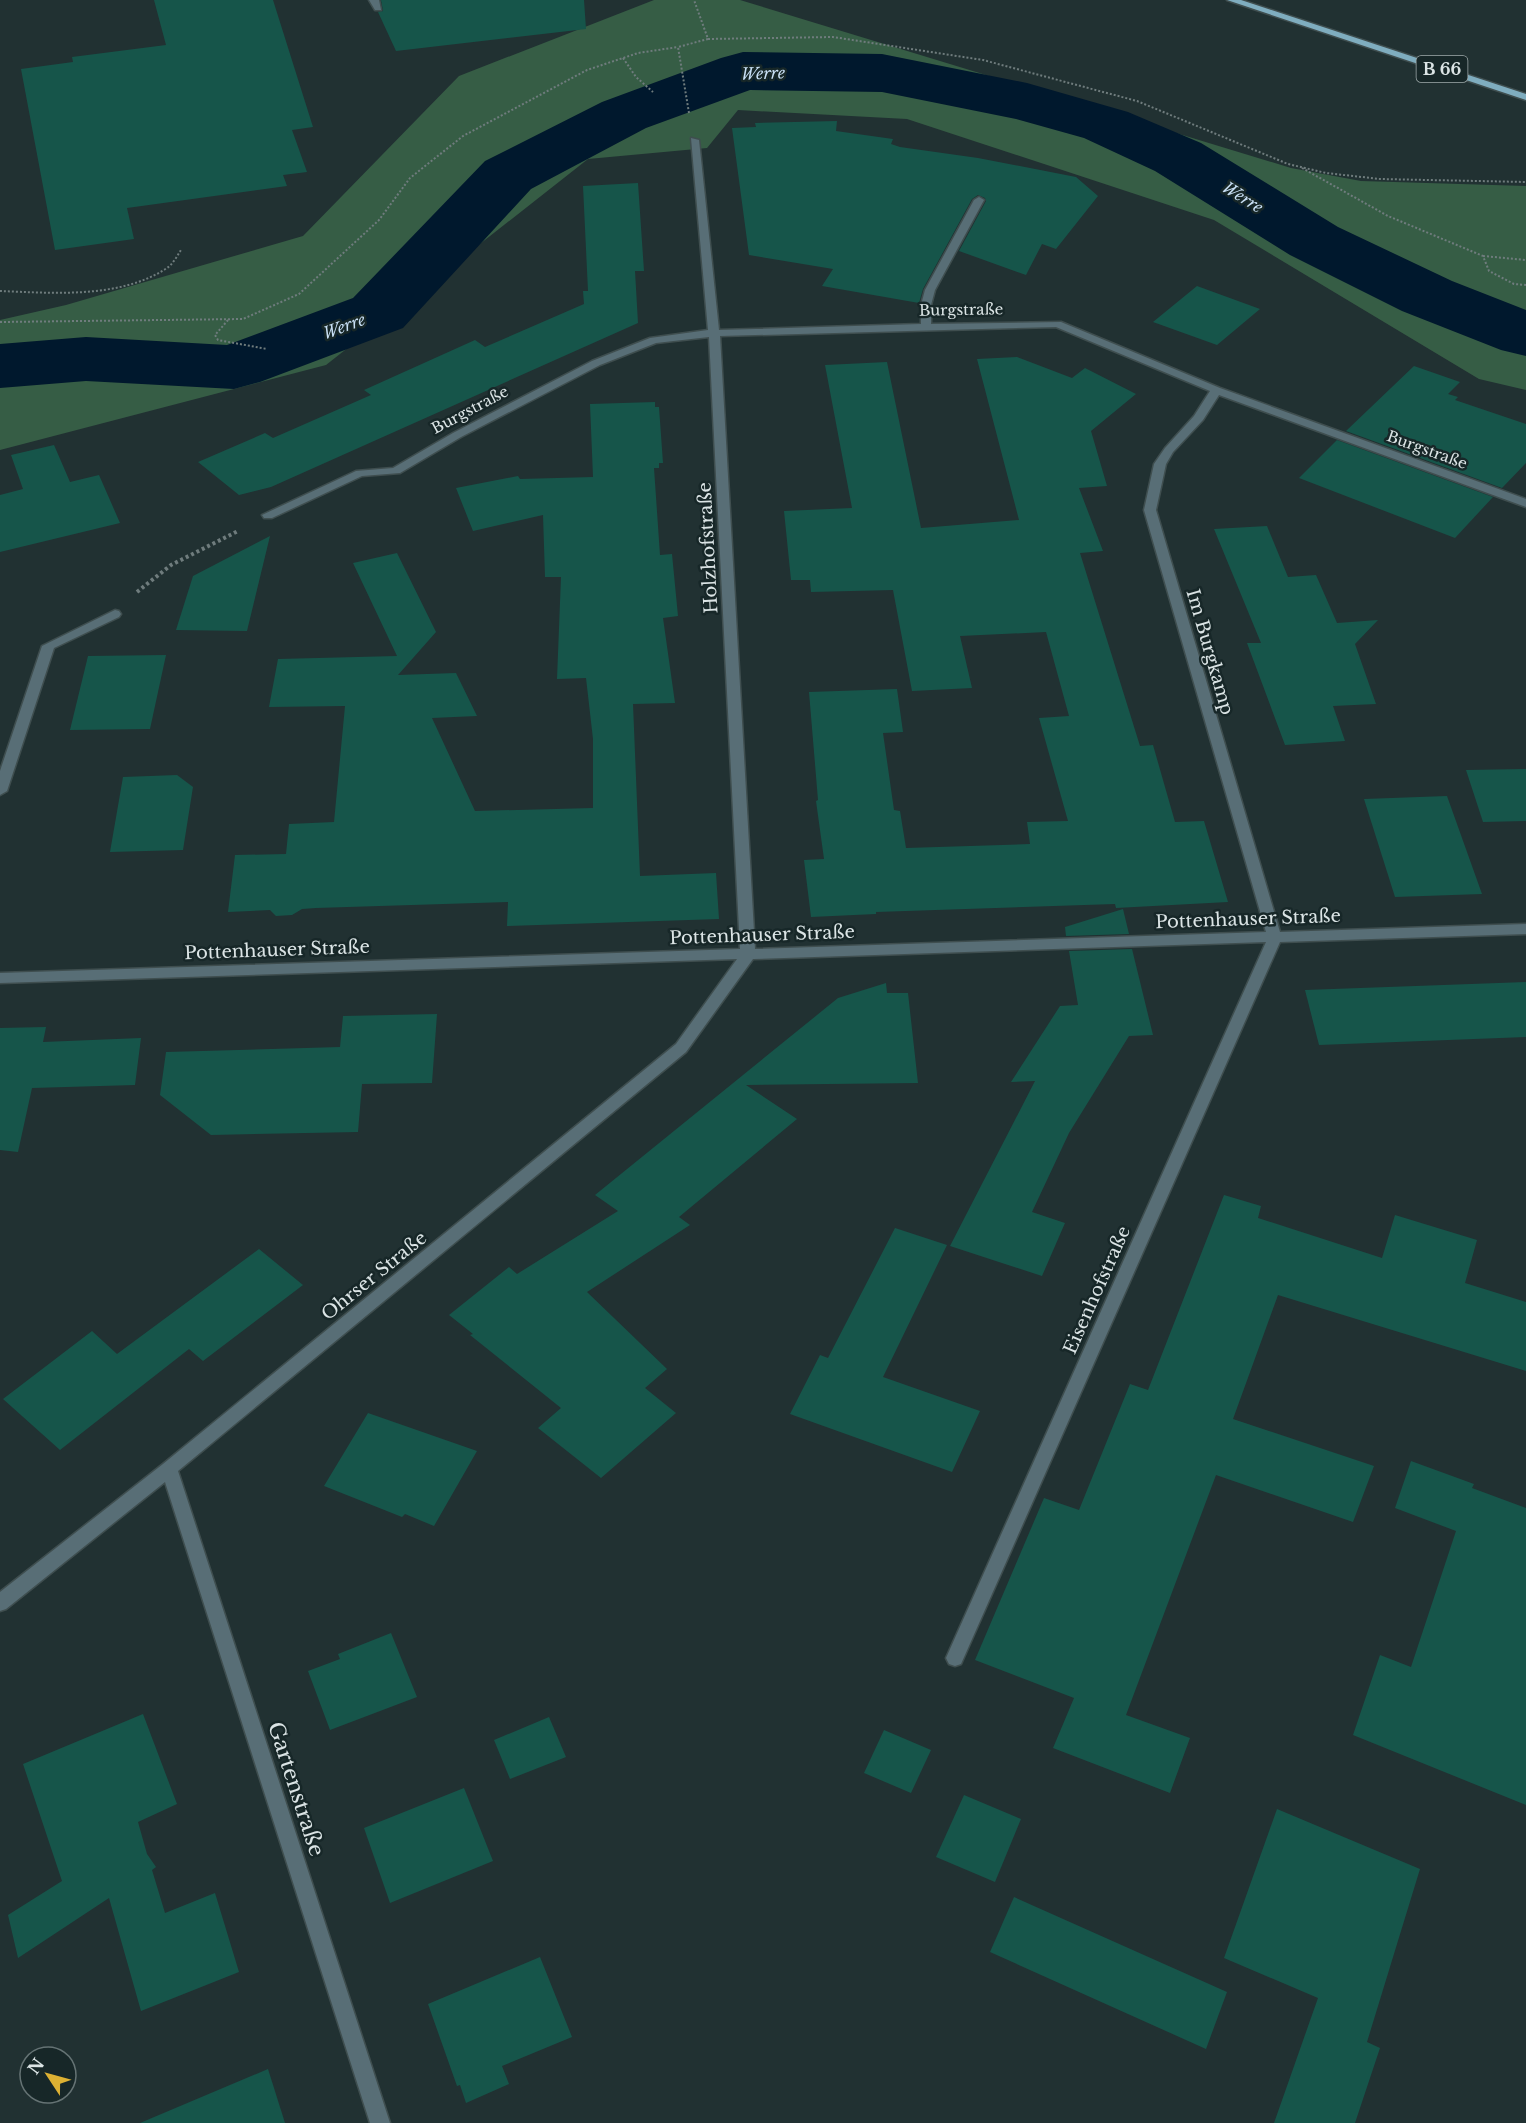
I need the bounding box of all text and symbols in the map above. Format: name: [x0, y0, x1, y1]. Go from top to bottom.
road number: B 66: [1416, 56, 1468, 82]
water label: Werre: [741, 62, 786, 84]
water label: Werre: [1219, 177, 1268, 218]
street label: Burgstraße: [919, 299, 1003, 320]
water label: Werre: [320, 309, 369, 343]
street label: Burgstraße: [428, 381, 511, 438]
street label: Burgstraße: [1384, 426, 1470, 473]
street label: Holzhofstraße: [694, 482, 722, 614]
street label: Im Burgkamp: [1182, 587, 1238, 717]
street label: Pottenhauser Straße: [1155, 905, 1341, 933]
street label: Pottenhauser Straße: [669, 921, 855, 949]
street label: Pottenhauser Straße: [184, 936, 370, 964]
street label: Eisenhofstraße: [1059, 1223, 1135, 1357]
street label: Ohrser Straße: [317, 1227, 431, 1325]
street label: Gartenstraße: [262, 1718, 330, 1860]
north arrow: [18, 2045, 78, 2105]
text: N: [23, 2054, 48, 2078]

